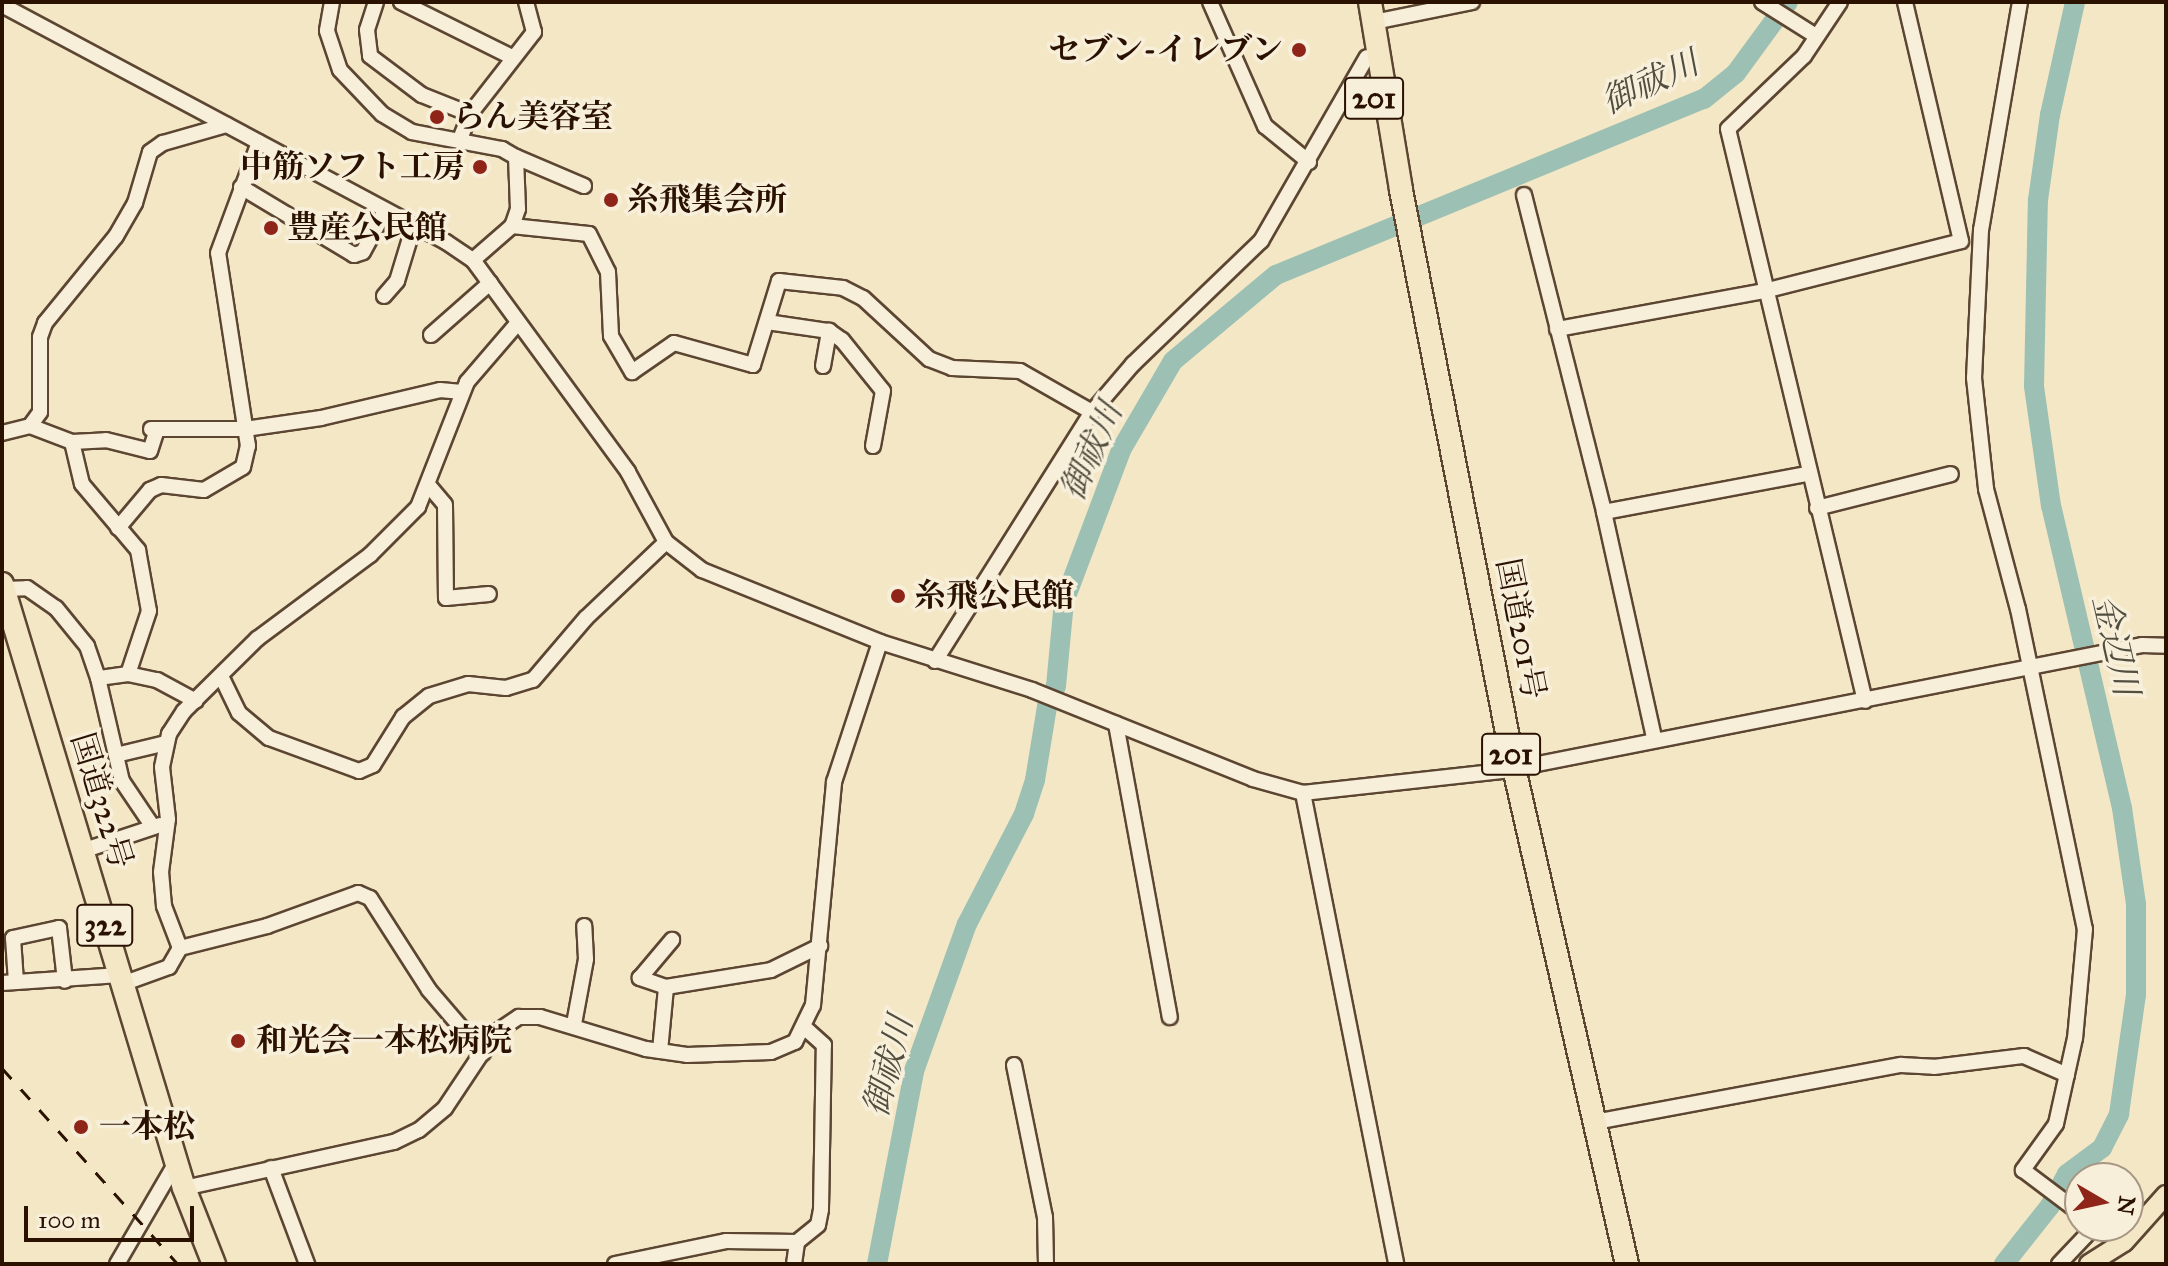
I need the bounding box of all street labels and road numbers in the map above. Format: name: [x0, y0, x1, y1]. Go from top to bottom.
road number: 201: [1344, 72, 1404, 124]
street label: 国道201号: [1488, 555, 1552, 703]
street label: 国道322号: [62, 728, 140, 874]
road number: 201: [1481, 728, 1541, 780]
road number: 322: [75, 899, 135, 951]

